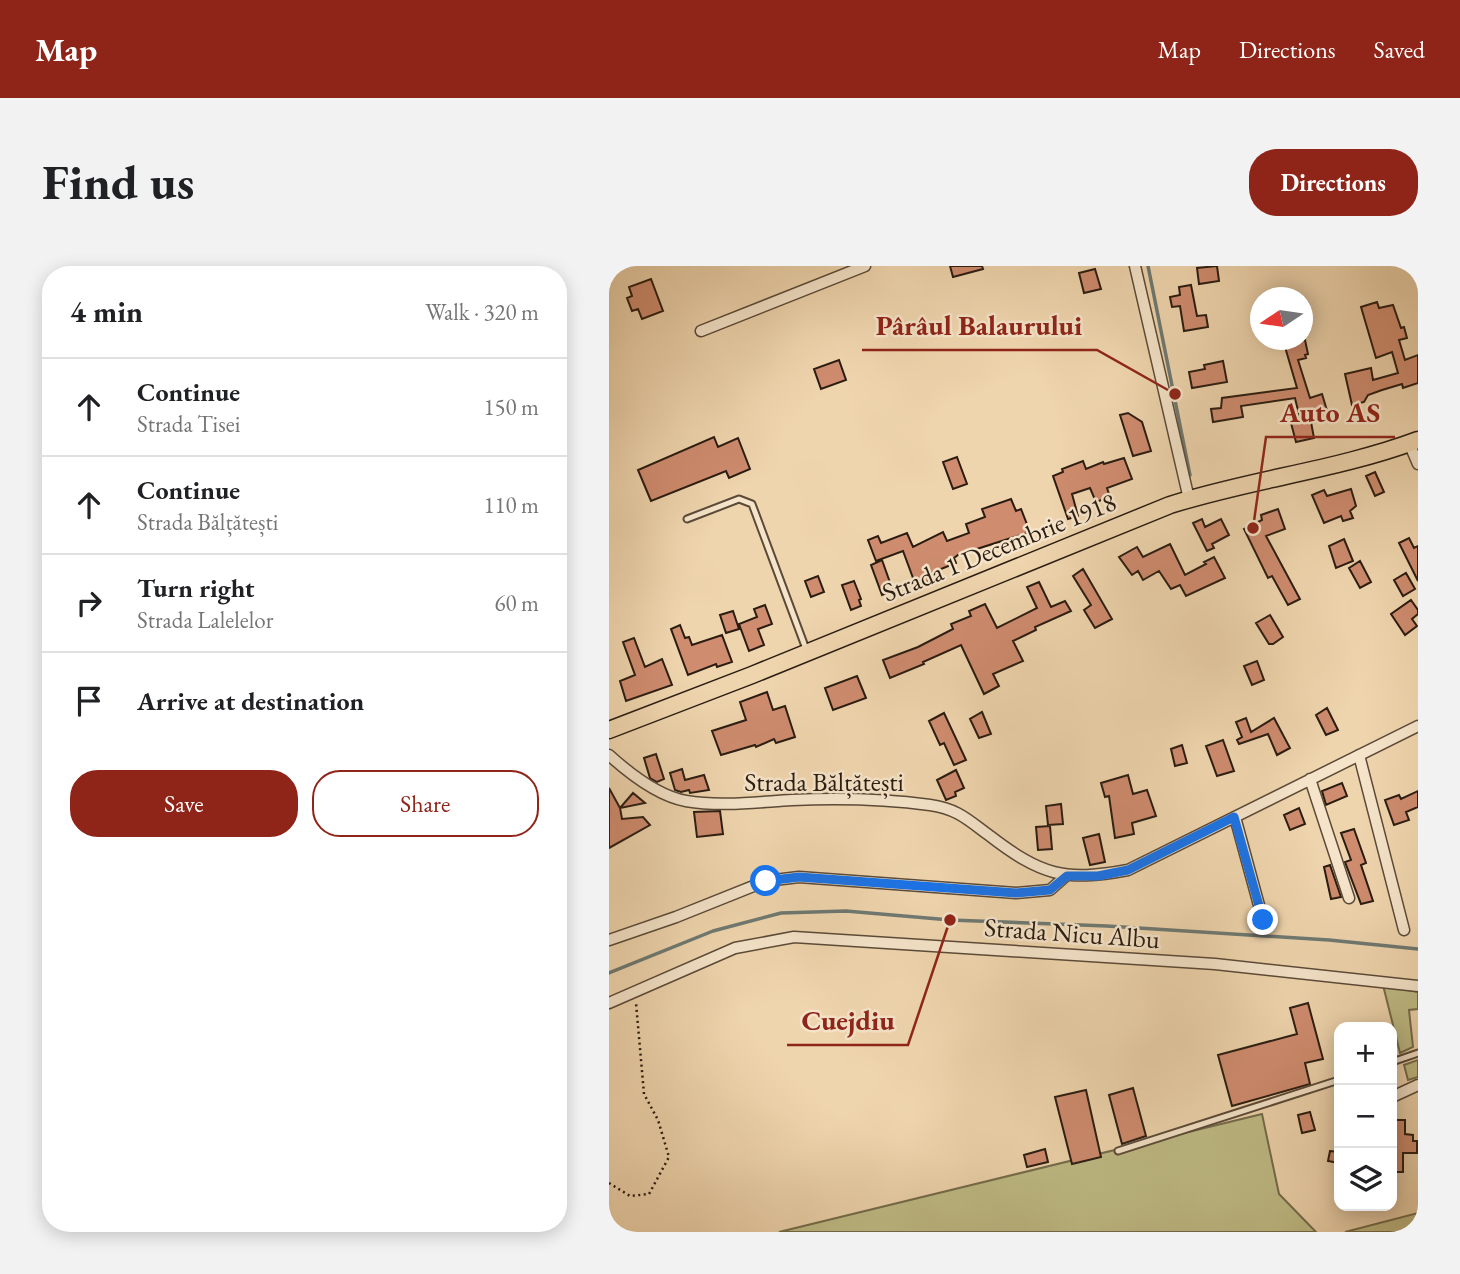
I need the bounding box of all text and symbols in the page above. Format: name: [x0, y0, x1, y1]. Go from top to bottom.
text: Map: [35, 28, 97, 71]
text: Map: [1158, 34, 1201, 65]
text: Directions: [1239, 34, 1336, 65]
text: Saved: [1374, 34, 1425, 65]
button: Directions: [1249, 149, 1418, 216]
text: Find us: [42, 150, 194, 214]
north arrow: [1250, 287, 1313, 350]
text: 4 min: [70, 292, 143, 331]
text: Walk · 320 m: [425, 297, 539, 327]
callout: Pârâul Balaurului: [862, 301, 1097, 350]
text: Pârâul Balaurului: [876, 307, 1082, 343]
text: Continue: [137, 375, 240, 409]
icon: ahead: [70, 388, 108, 426]
callout: Auto AS: [1266, 388, 1395, 437]
text: 150 m: [483, 392, 539, 422]
text: Auto AS: [1279, 394, 1380, 430]
text: Strada Tisei: [137, 409, 240, 439]
text: Continue: [137, 473, 240, 507]
street label: Strada 1 Decembrie 1918: [877, 485, 1121, 609]
icon: ahead: [70, 486, 108, 524]
text: 110 m: [483, 490, 539, 520]
text: Strada Bălțătești: [137, 507, 278, 537]
text: Turn right: [137, 571, 255, 605]
icon: right: [70, 584, 108, 622]
text: 60 m: [494, 588, 539, 618]
text: Strada Lalelelor: [137, 605, 273, 635]
icon: arrive: [70, 682, 108, 720]
text: Arrive at destination: [137, 684, 364, 718]
street label: Strada Bălțătești: [744, 765, 904, 799]
button: Save: [70, 770, 298, 837]
button: Share: [312, 770, 539, 837]
route start: [750, 865, 781, 896]
route end: [1247, 904, 1278, 935]
street label: Strada Nicu Albu: [983, 910, 1161, 956]
callout: Cuejdiu: [787, 996, 908, 1045]
text: Cuejdiu: [801, 1002, 895, 1038]
map controls: [1334, 1022, 1397, 1211]
button: +: [1334, 1022, 1397, 1085]
button: −: [1334, 1085, 1397, 1148]
button: layers: [1334, 1148, 1397, 1211]

